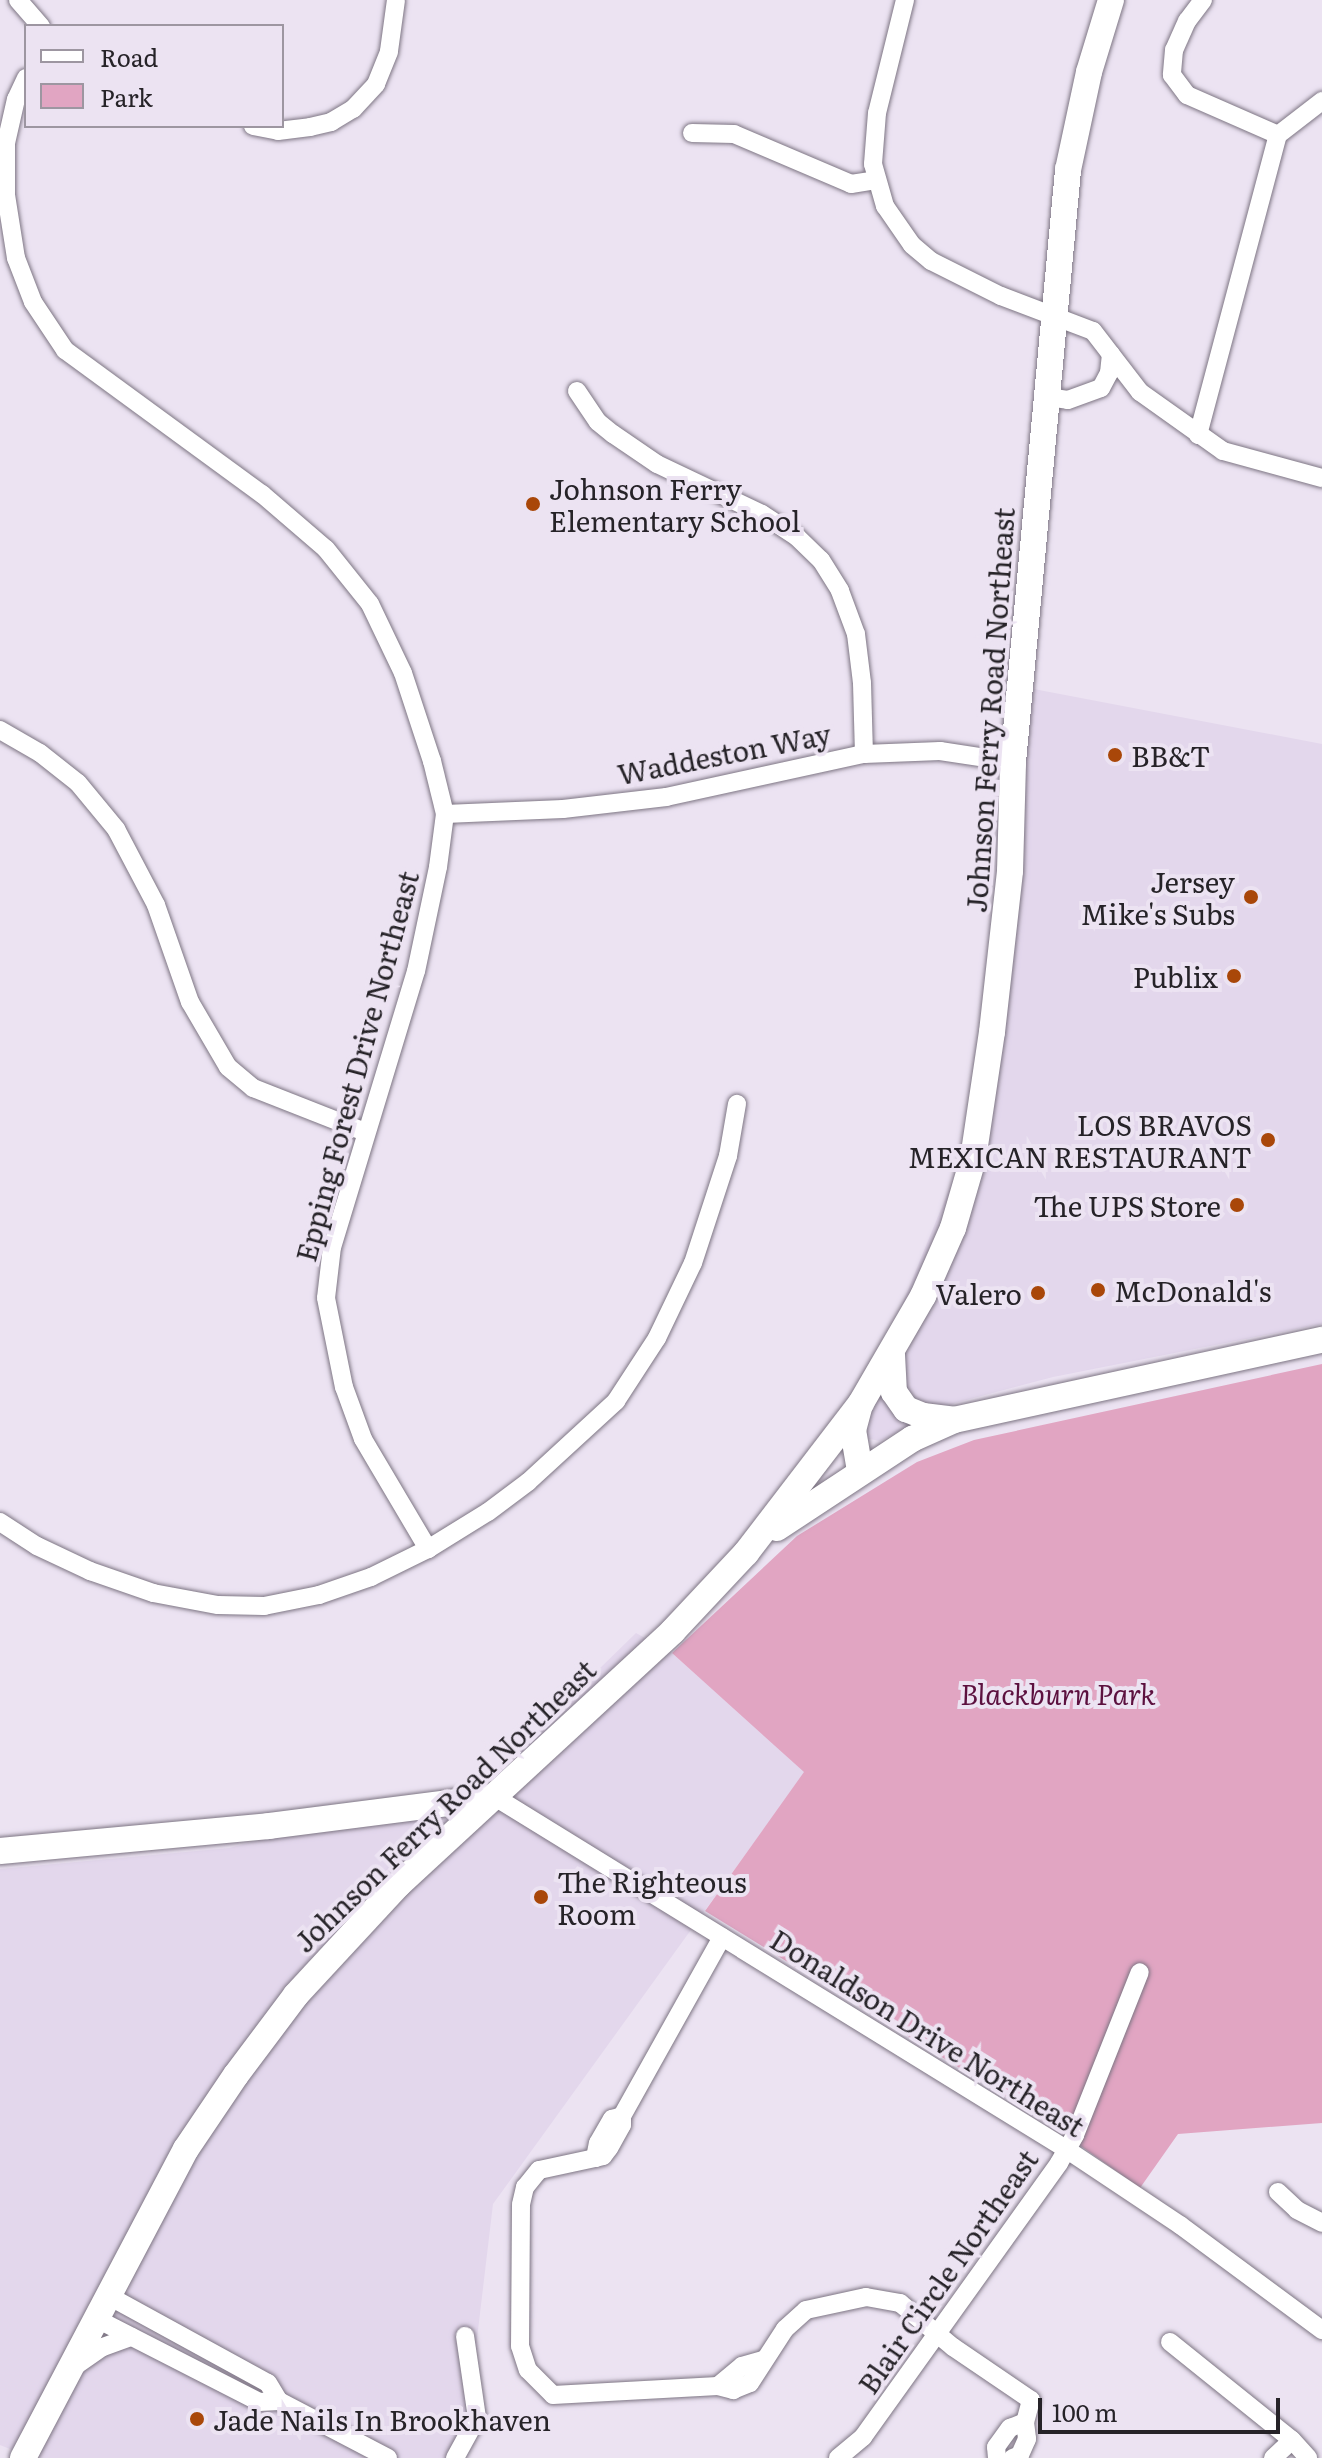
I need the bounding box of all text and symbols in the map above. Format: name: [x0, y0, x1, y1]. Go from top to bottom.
legend: [24, 24, 284, 128]
text: Road: [100, 39, 158, 74]
text: Park: [100, 79, 153, 114]
place label: Johnson Ferry Elementary School: [549, 471, 800, 537]
marker: Johnson Ferry Elementary School: [524, 495, 542, 513]
street label: Johnson Ferry Road Northeast: [958, 506, 1020, 914]
street label: Waddeston Way: [615, 716, 833, 790]
place label: BB&T: [1131, 738, 1210, 772]
marker: BB&T: [1106, 746, 1124, 764]
place label: Jersey Mike's Subs: [1081, 864, 1235, 930]
street label: Epping Forest Drive Northeast: [288, 867, 424, 1265]
marker: Jersey Mike's Subs: [1242, 888, 1260, 906]
place label: Publix: [1133, 959, 1218, 993]
marker: Publix: [1225, 967, 1243, 985]
place label: LOS BRAVOS MEXICAN RESTAURANT: [908, 1107, 1252, 1173]
marker: LOS BRAVOS MEXICAN RESTAURANT: [1259, 1131, 1277, 1149]
place label: The UPS Store: [1033, 1188, 1221, 1222]
marker: The UPS Store: [1228, 1196, 1246, 1214]
place label: McDonald's: [1114, 1273, 1271, 1307]
place label: Valero: [935, 1276, 1022, 1310]
marker: McDonald's: [1089, 1281, 1107, 1299]
marker: Valero: [1029, 1284, 1047, 1302]
street label: Johnson Ferry Road Northeast: [286, 1652, 602, 1958]
park label: Blackburn Park: [960, 1676, 1156, 1710]
place label: The Righteous Room: [557, 1864, 747, 1930]
marker: The Righteous Room: [532, 1888, 550, 1906]
street label: Donaldson Drive Northeast: [765, 1921, 1091, 2143]
street label: Blair Circle Northeast: [850, 2143, 1044, 2399]
scale bar: [1042, 2382, 1284, 2432]
text: 100 m: [1052, 2394, 1118, 2429]
place label: Jade Nails In Brookhaven: [213, 2402, 551, 2436]
marker: Jade Nails In Brookhaven: [188, 2410, 206, 2428]

